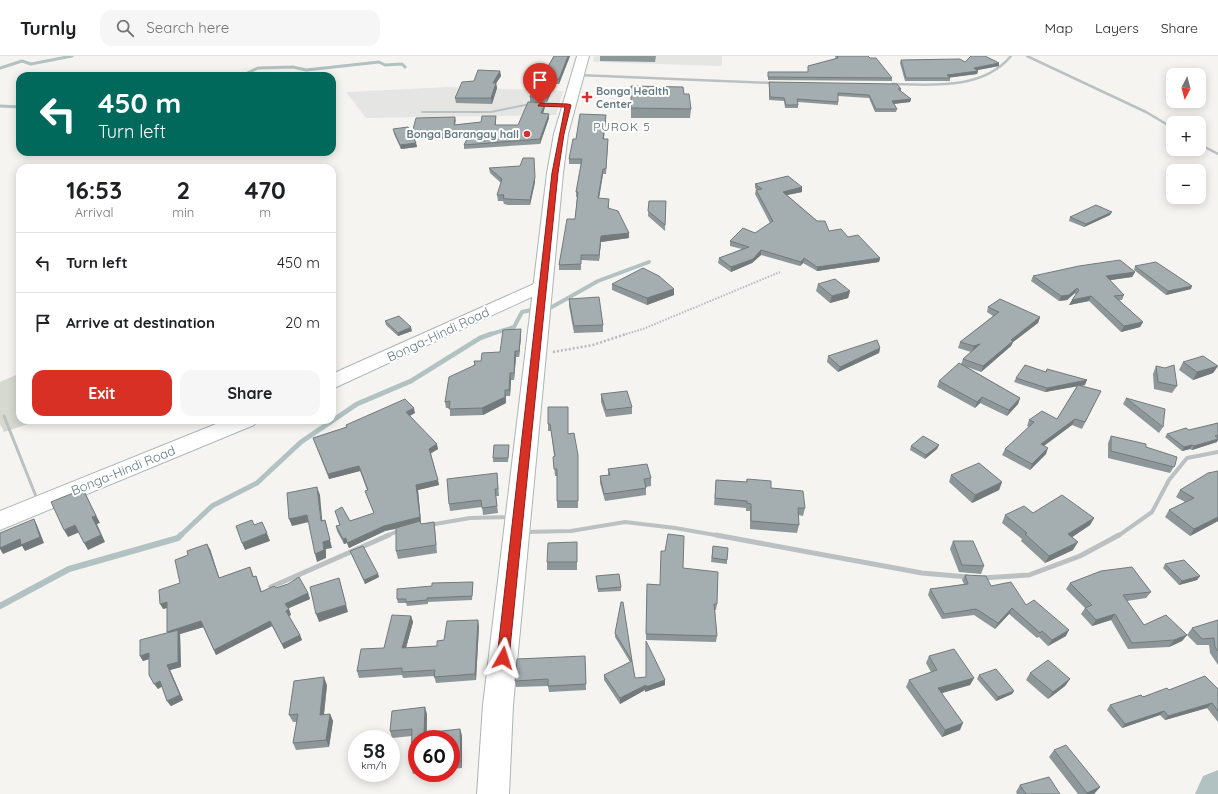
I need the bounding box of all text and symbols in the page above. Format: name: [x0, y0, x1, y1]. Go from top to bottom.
search box: [100, 10, 380, 46]
text: Turnly: [20, 16, 76, 40]
icon: search: [114, 17, 136, 39]
text: Search here: [146, 18, 229, 37]
text: Map: [1044, 19, 1073, 37]
text: Layers: [1095, 19, 1139, 37]
text: Share: [1161, 19, 1198, 37]
pin: [523, 63, 557, 104]
north arrow: [1166, 68, 1206, 108]
map controls: [1166, 68, 1206, 204]
icon: arrive: [529, 69, 551, 91]
place label: Bonga Health Center: [596, 84, 669, 111]
text: 450 m: [98, 85, 181, 120]
icon: left: [32, 88, 84, 140]
marker: Bonga Health Center: [581, 91, 593, 103]
button: +: [1166, 116, 1206, 156]
district label: PUROK 5: [593, 119, 651, 134]
text: Turn left: [98, 120, 166, 143]
place label: Bonga Barangay hall: [407, 127, 519, 141]
marker: Bonga Barangay hall: [522, 129, 532, 139]
button: −: [1166, 164, 1206, 204]
text: 16:53: [66, 175, 122, 205]
text: 2: [176, 175, 190, 205]
text: 470: [245, 175, 286, 205]
text: Arrival: [75, 204, 114, 220]
text: min: [172, 204, 194, 220]
text: m: [259, 204, 271, 220]
icon: left: [32, 252, 54, 274]
text: Turn left: [66, 253, 128, 272]
text: 450 m: [277, 253, 320, 272]
street label: Bonga-Hindi Road: [384, 303, 492, 365]
icon: arrive: [32, 312, 54, 334]
text: Arrive at destination: [66, 313, 215, 332]
text: 20 m: [285, 313, 320, 332]
button: Exit: [32, 370, 172, 416]
button: Share: [180, 370, 320, 416]
street label: Bonga-Hindi Road: [69, 442, 177, 498]
position arrow: [482, 637, 524, 679]
speed limit sign: 60: [408, 730, 460, 782]
text: 58: [363, 738, 385, 763]
text: km/h: [361, 759, 387, 772]

